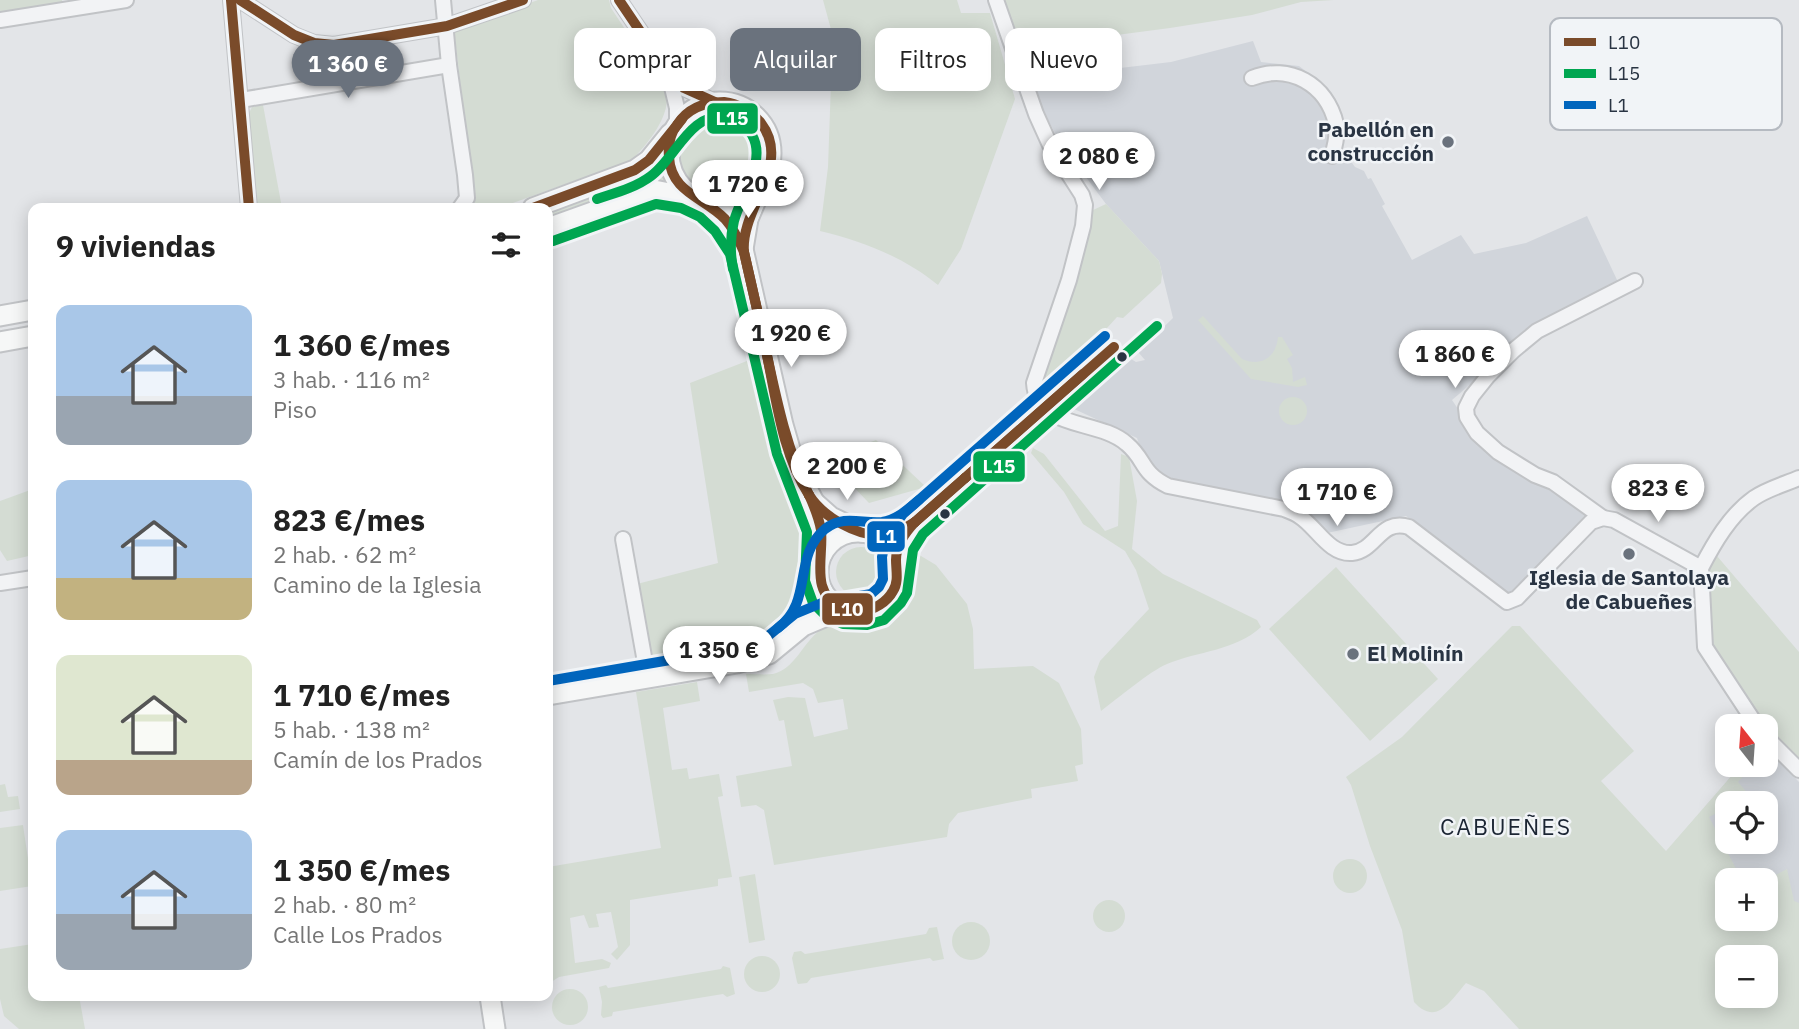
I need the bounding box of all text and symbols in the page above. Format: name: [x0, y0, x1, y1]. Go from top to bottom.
legend: [1550, 18, 1782, 130]
chip: Comprar: [574, 28, 716, 91]
chip: Alquilar: [730, 28, 861, 91]
chip: Filtros: [875, 28, 991, 91]
chip: Nuevo: [1005, 28, 1122, 91]
text: L10: [1608, 30, 1640, 54]
pin: 1 360 €: [283, 41, 413, 100]
text: 1 360 €: [308, 48, 388, 78]
text: L15: [1608, 61, 1640, 85]
text: L1: [1608, 93, 1629, 117]
line badge: L15: [706, 102, 759, 135]
text: L15: [716, 106, 748, 130]
place label: Pabellón en construcción: [1307, 115, 1434, 167]
pin: 2 080 €: [1034, 132, 1164, 192]
marker: Pabellón en construcción: [1440, 134, 1456, 150]
text: 2 080 €: [1059, 140, 1139, 170]
pin: 1 720 €: [683, 160, 813, 220]
text: 1 720 €: [708, 168, 788, 198]
text: 9 viviendas: [56, 226, 216, 265]
icon: filters: [487, 226, 525, 264]
pin: 1 920 €: [726, 310, 856, 369]
text: 1 920 €: [751, 317, 831, 347]
text: 1 360 €/mes: [273, 325, 450, 364]
pin: 1 860 €: [1390, 330, 1520, 390]
icon: home: [112, 333, 196, 417]
text: 1 860 €: [1415, 338, 1495, 368]
unlabelled marker: [1115, 350, 1129, 364]
text: 3 hab. · 116 m²: [273, 364, 430, 394]
text: Piso: [273, 394, 317, 424]
pin: 2 200 €: [782, 442, 912, 502]
text: 2 200 €: [807, 450, 887, 480]
line badge: L15: [972, 450, 1026, 483]
text: L15: [983, 454, 1015, 478]
pin: 823 €: [1609, 464, 1707, 524]
pin: 1 710 €: [1272, 468, 1402, 528]
text: 823 €: [1627, 472, 1689, 502]
text: 1 710 €: [1297, 476, 1377, 506]
text: 823 €/mes: [273, 500, 425, 539]
unlabelled marker: [938, 507, 952, 521]
icon: home: [112, 508, 196, 592]
line badge: L1: [866, 520, 906, 553]
text: L1: [875, 524, 897, 548]
text: 2 hab. · 62 m²: [273, 539, 416, 569]
marker: Iglesia de Santolaya de Cabueñes: [1621, 546, 1637, 562]
place label: Iglesia de Santolaya de Cabueñes: [1529, 563, 1729, 615]
text: Camino de la Iglesia: [273, 569, 482, 599]
line badge: L10: [821, 592, 874, 626]
text: L10: [831, 597, 863, 621]
pin: 1 350 €: [654, 626, 784, 686]
text: 1 350 €: [679, 634, 759, 664]
place label: El Molinín: [1367, 639, 1464, 667]
marker: El Molinín: [1345, 646, 1361, 662]
text: 1 710 €/mes: [273, 675, 450, 714]
icon: home: [112, 683, 196, 767]
text: 5 hab. · 138 m²: [273, 714, 430, 744]
north arrow: [1715, 714, 1778, 777]
map controls: [1715, 714, 1778, 1008]
text: Camín de los Prados: [273, 744, 483, 774]
button: locate: [1715, 791, 1778, 854]
district label: CABUEÑES: [1440, 811, 1572, 841]
text: 1 350 €/mes: [273, 850, 450, 889]
icon: home: [112, 858, 196, 942]
button: +: [1715, 868, 1778, 931]
text: 2 hab. · 80 m²: [273, 889, 416, 919]
text: Calle Los Prados: [273, 919, 443, 949]
button: −: [1715, 945, 1778, 1008]

